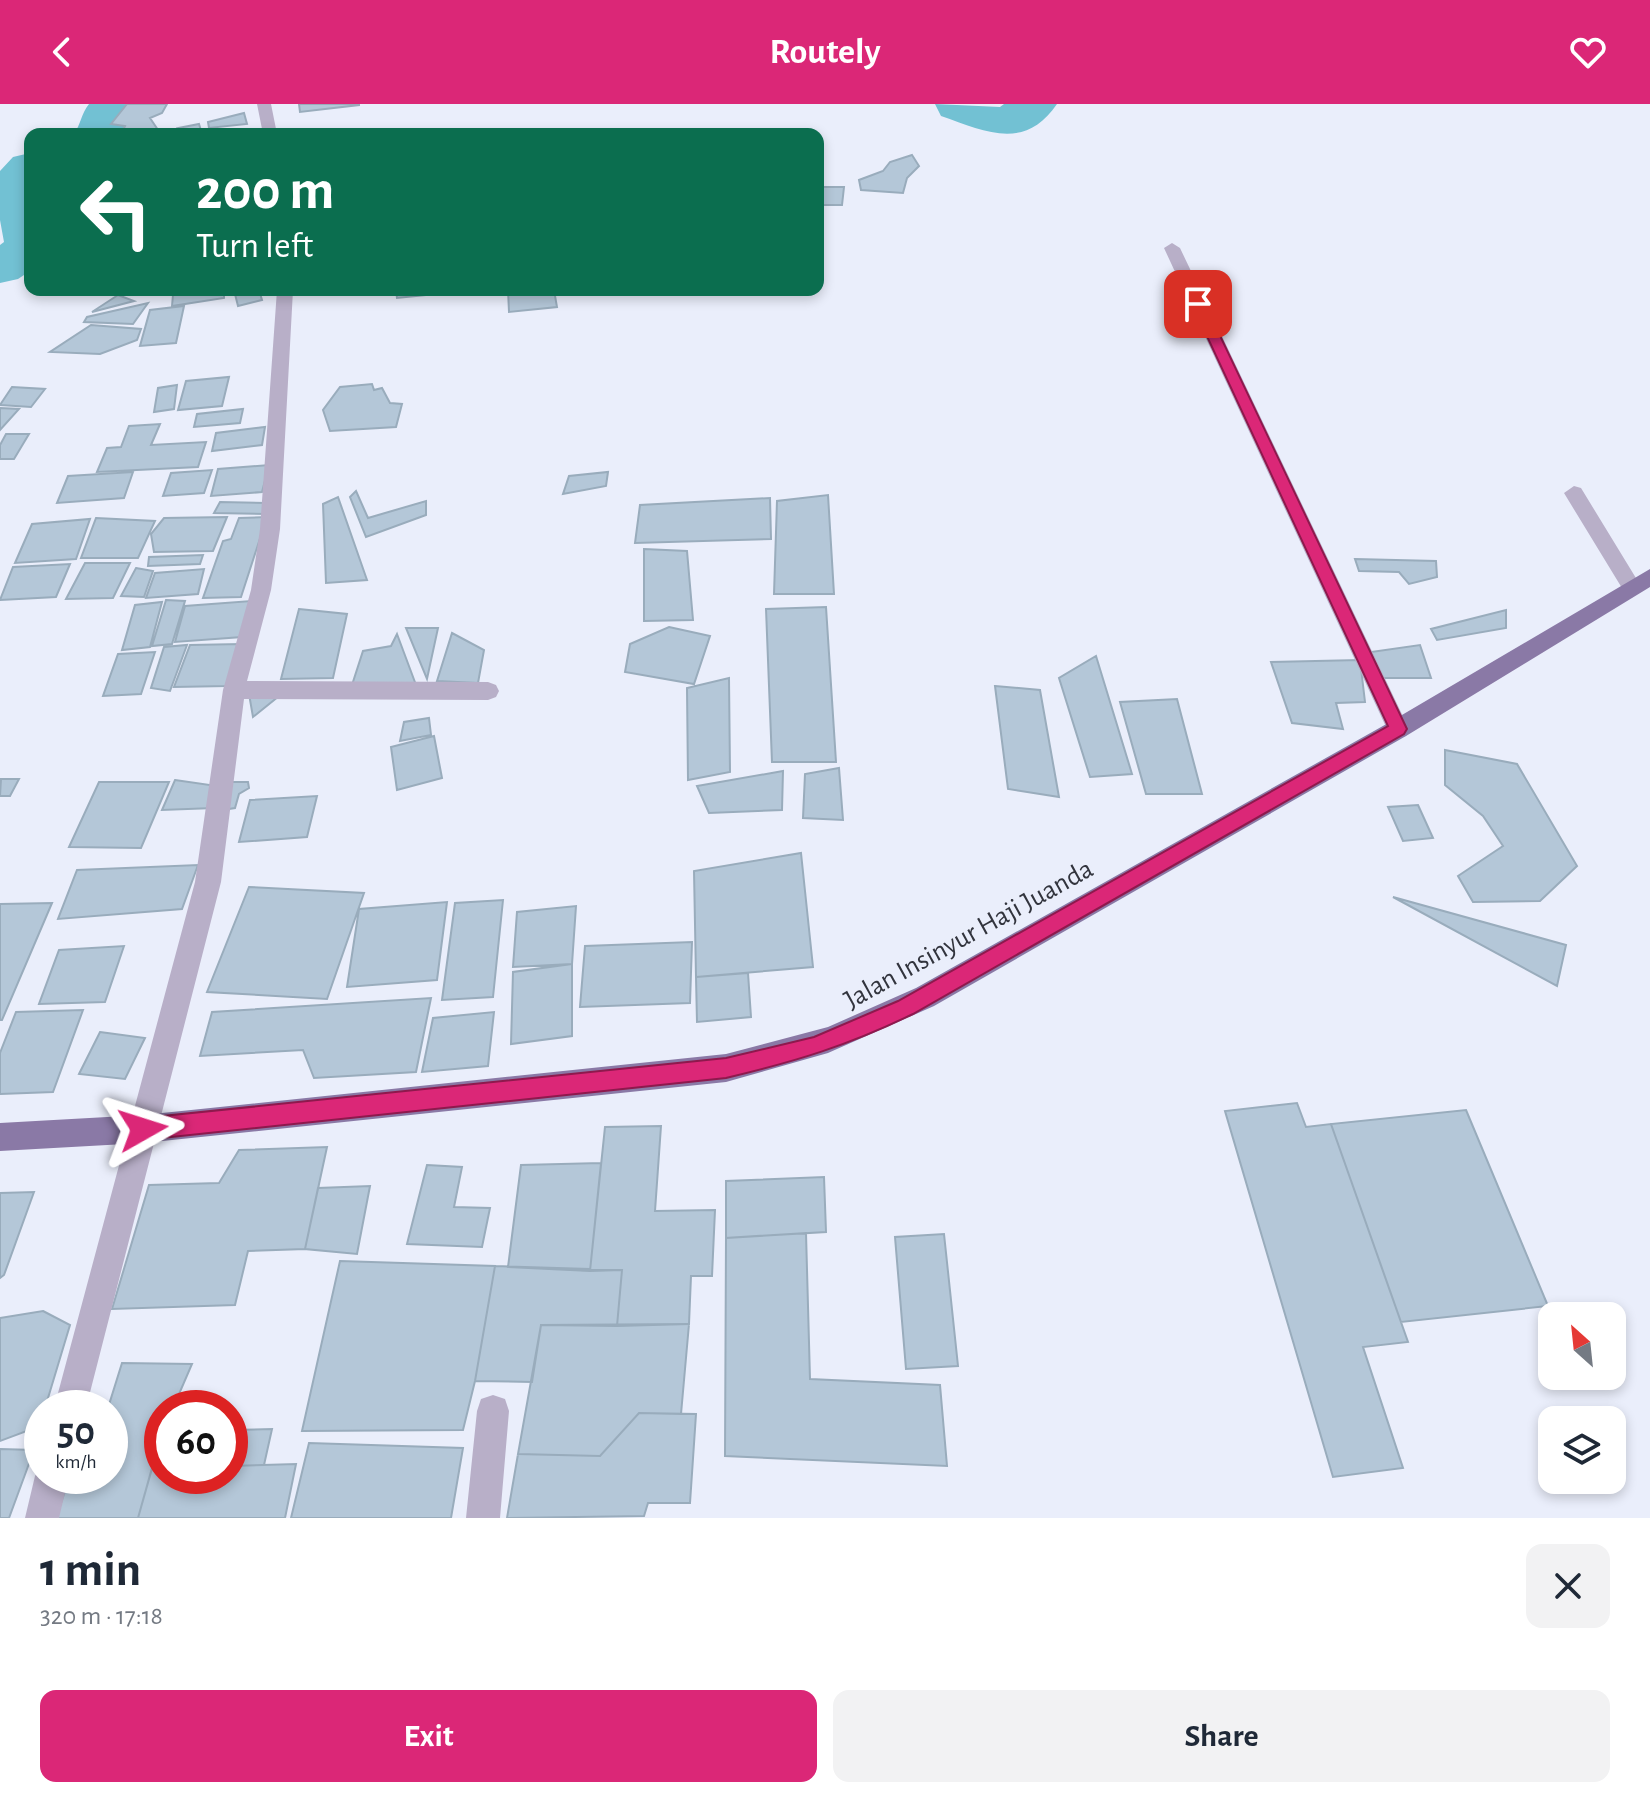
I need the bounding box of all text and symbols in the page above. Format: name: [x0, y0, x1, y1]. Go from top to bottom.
icon: back: [40, 30, 84, 74]
icon: heart: [1566, 30, 1610, 74]
text: Routely: [770, 34, 880, 70]
icon: left: [64, 160, 168, 264]
text: 200 m: [196, 163, 334, 219]
text: Turn left: [196, 228, 313, 264]
pin: [1164, 270, 1232, 338]
icon: arrive: [1176, 282, 1220, 326]
street label: Jalan Insinyur Haji Juanda: [840, 855, 1098, 1015]
position arrow: [101, 1087, 185, 1171]
north arrow: [1538, 1302, 1626, 1390]
map controls: [1538, 1302, 1626, 1494]
speed limit sign: 60: [144, 1390, 248, 1494]
button: layers: [1538, 1406, 1626, 1494]
text: 50: [57, 1412, 95, 1452]
text: km/h: [55, 1452, 97, 1472]
button: close: [1526, 1544, 1610, 1628]
text: 1 min: [40, 1547, 141, 1595]
text: 320 m · 17:18: [40, 1603, 163, 1629]
button: Exit: [40, 1690, 817, 1782]
button: Share: [833, 1690, 1610, 1782]

